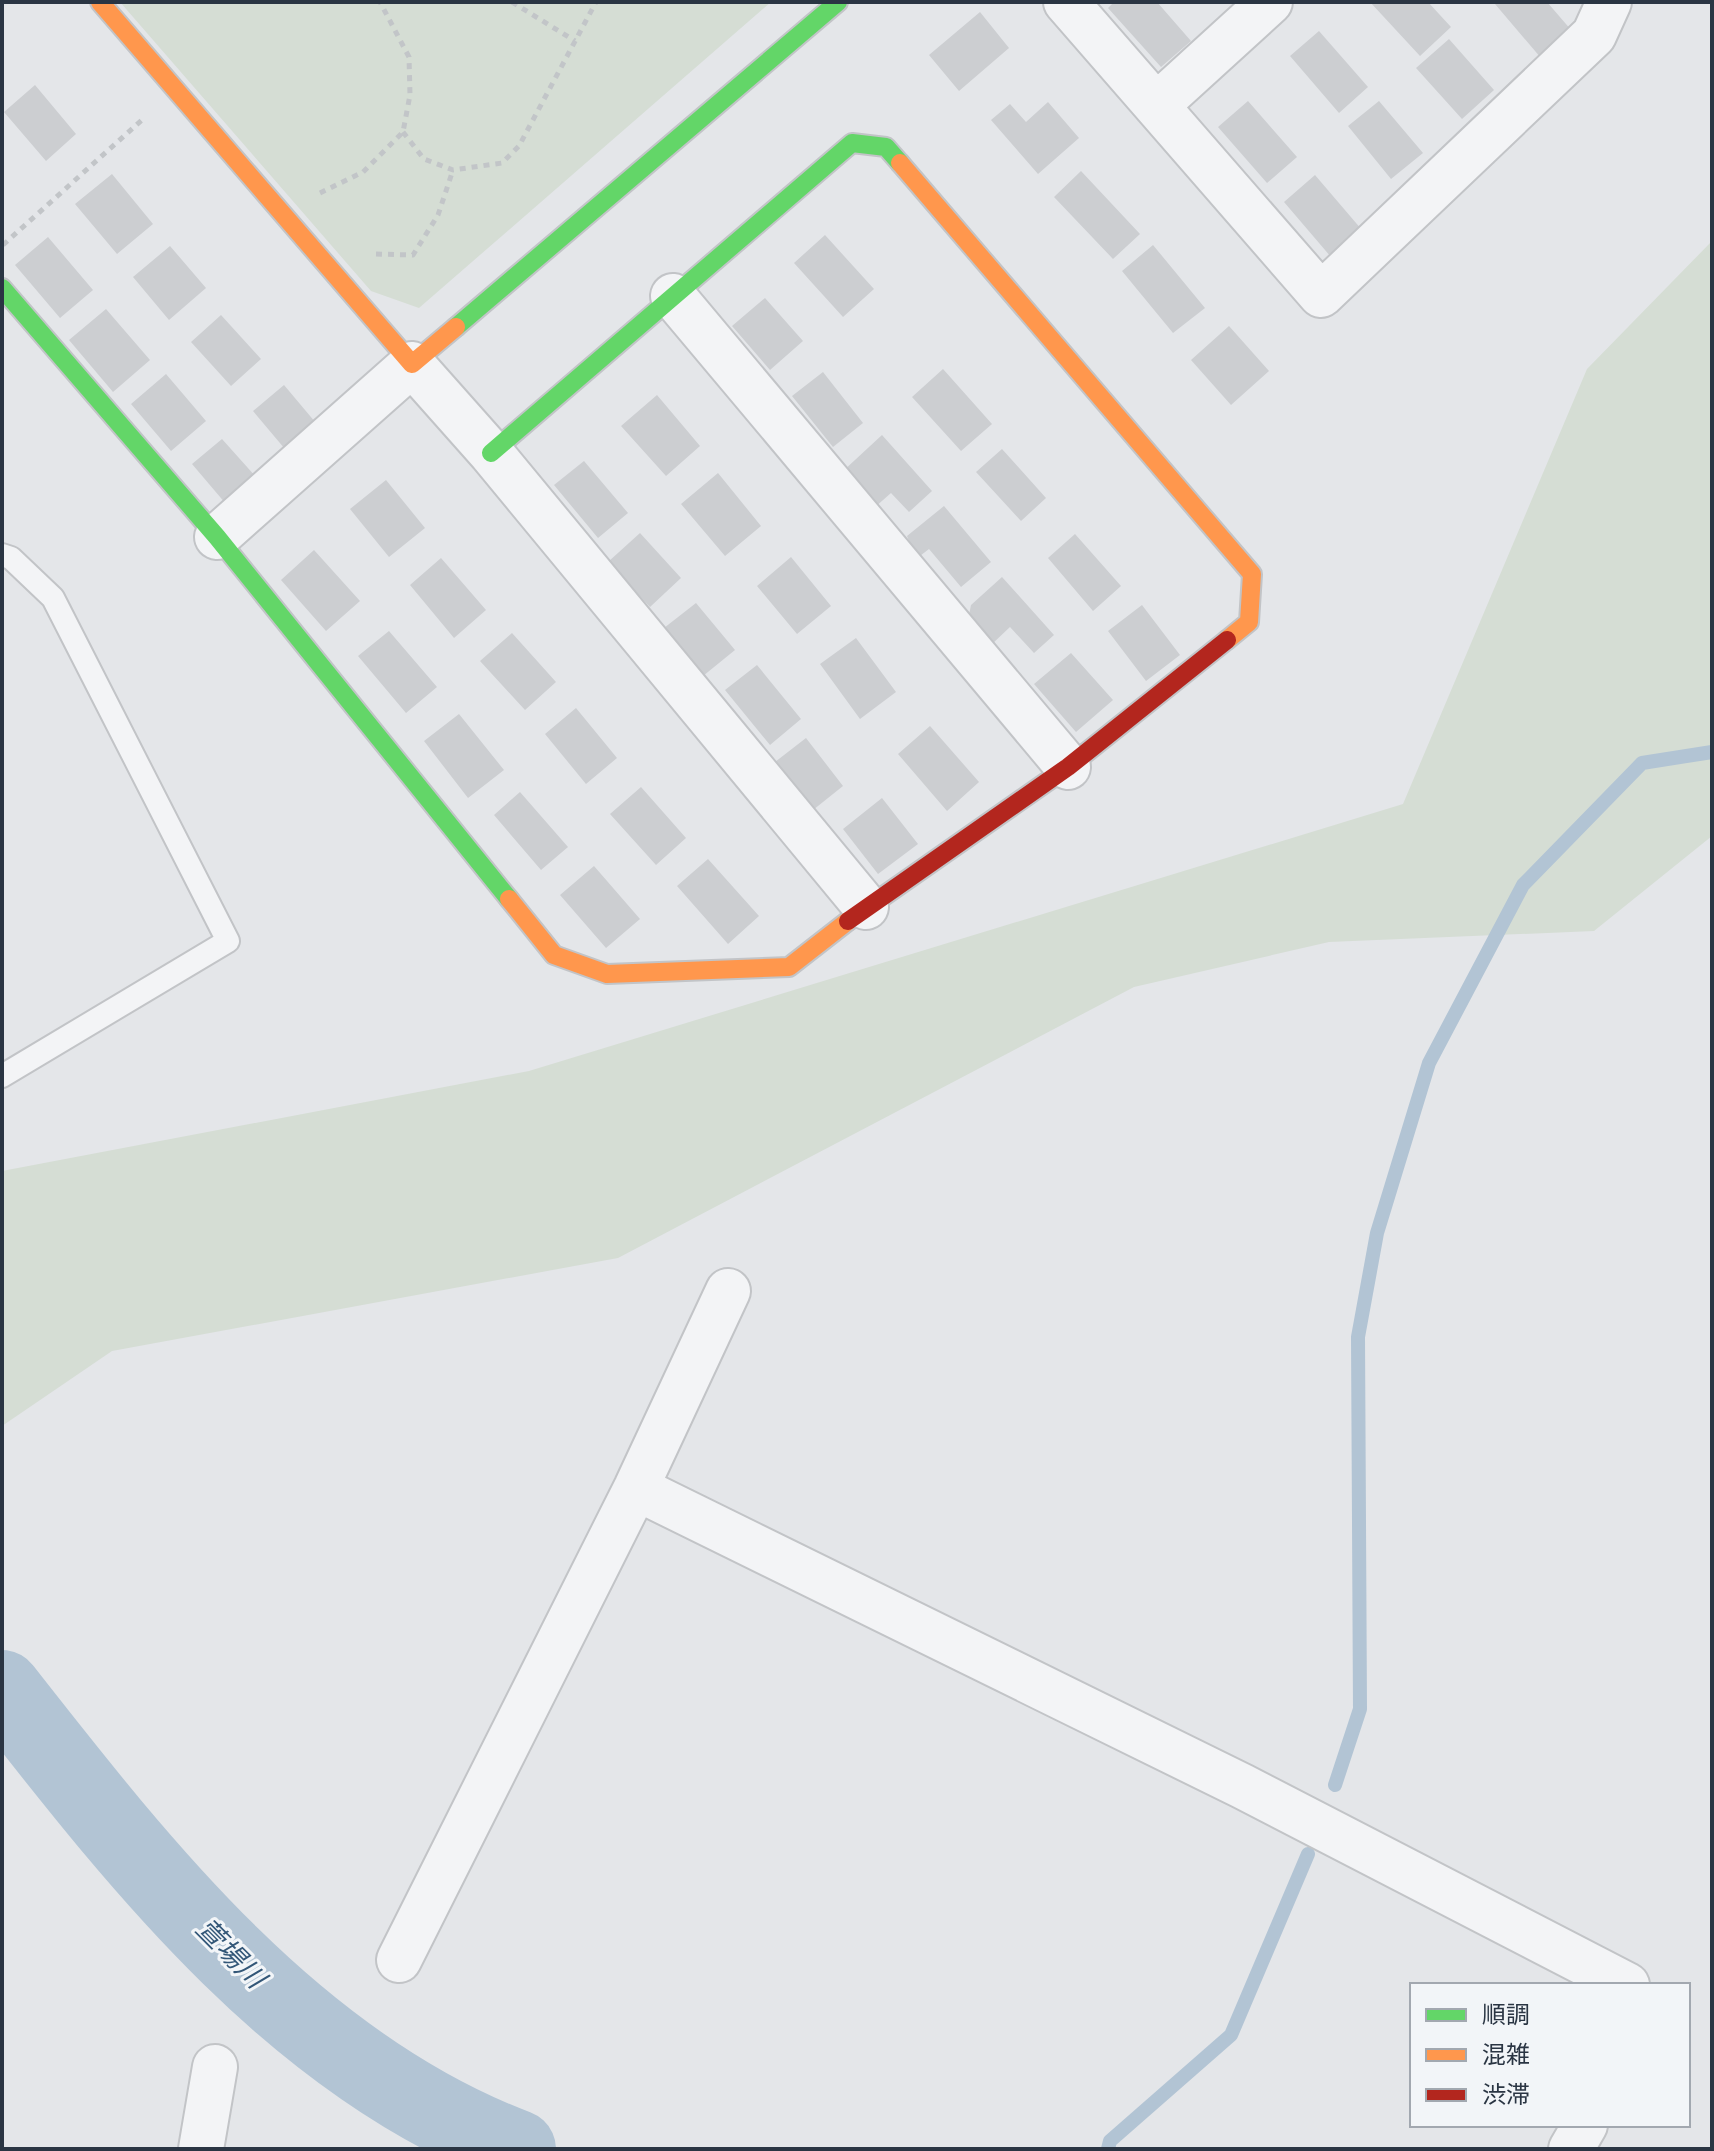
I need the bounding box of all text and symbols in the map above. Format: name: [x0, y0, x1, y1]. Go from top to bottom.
water label: 萱場川: [187, 1911, 276, 1999]
legend: [1410, 1983, 1690, 2127]
text: 順調: [1482, 1999, 1530, 2031]
text: 混雑: [1482, 2039, 1530, 2071]
text: 渋滞: [1482, 2079, 1530, 2111]

